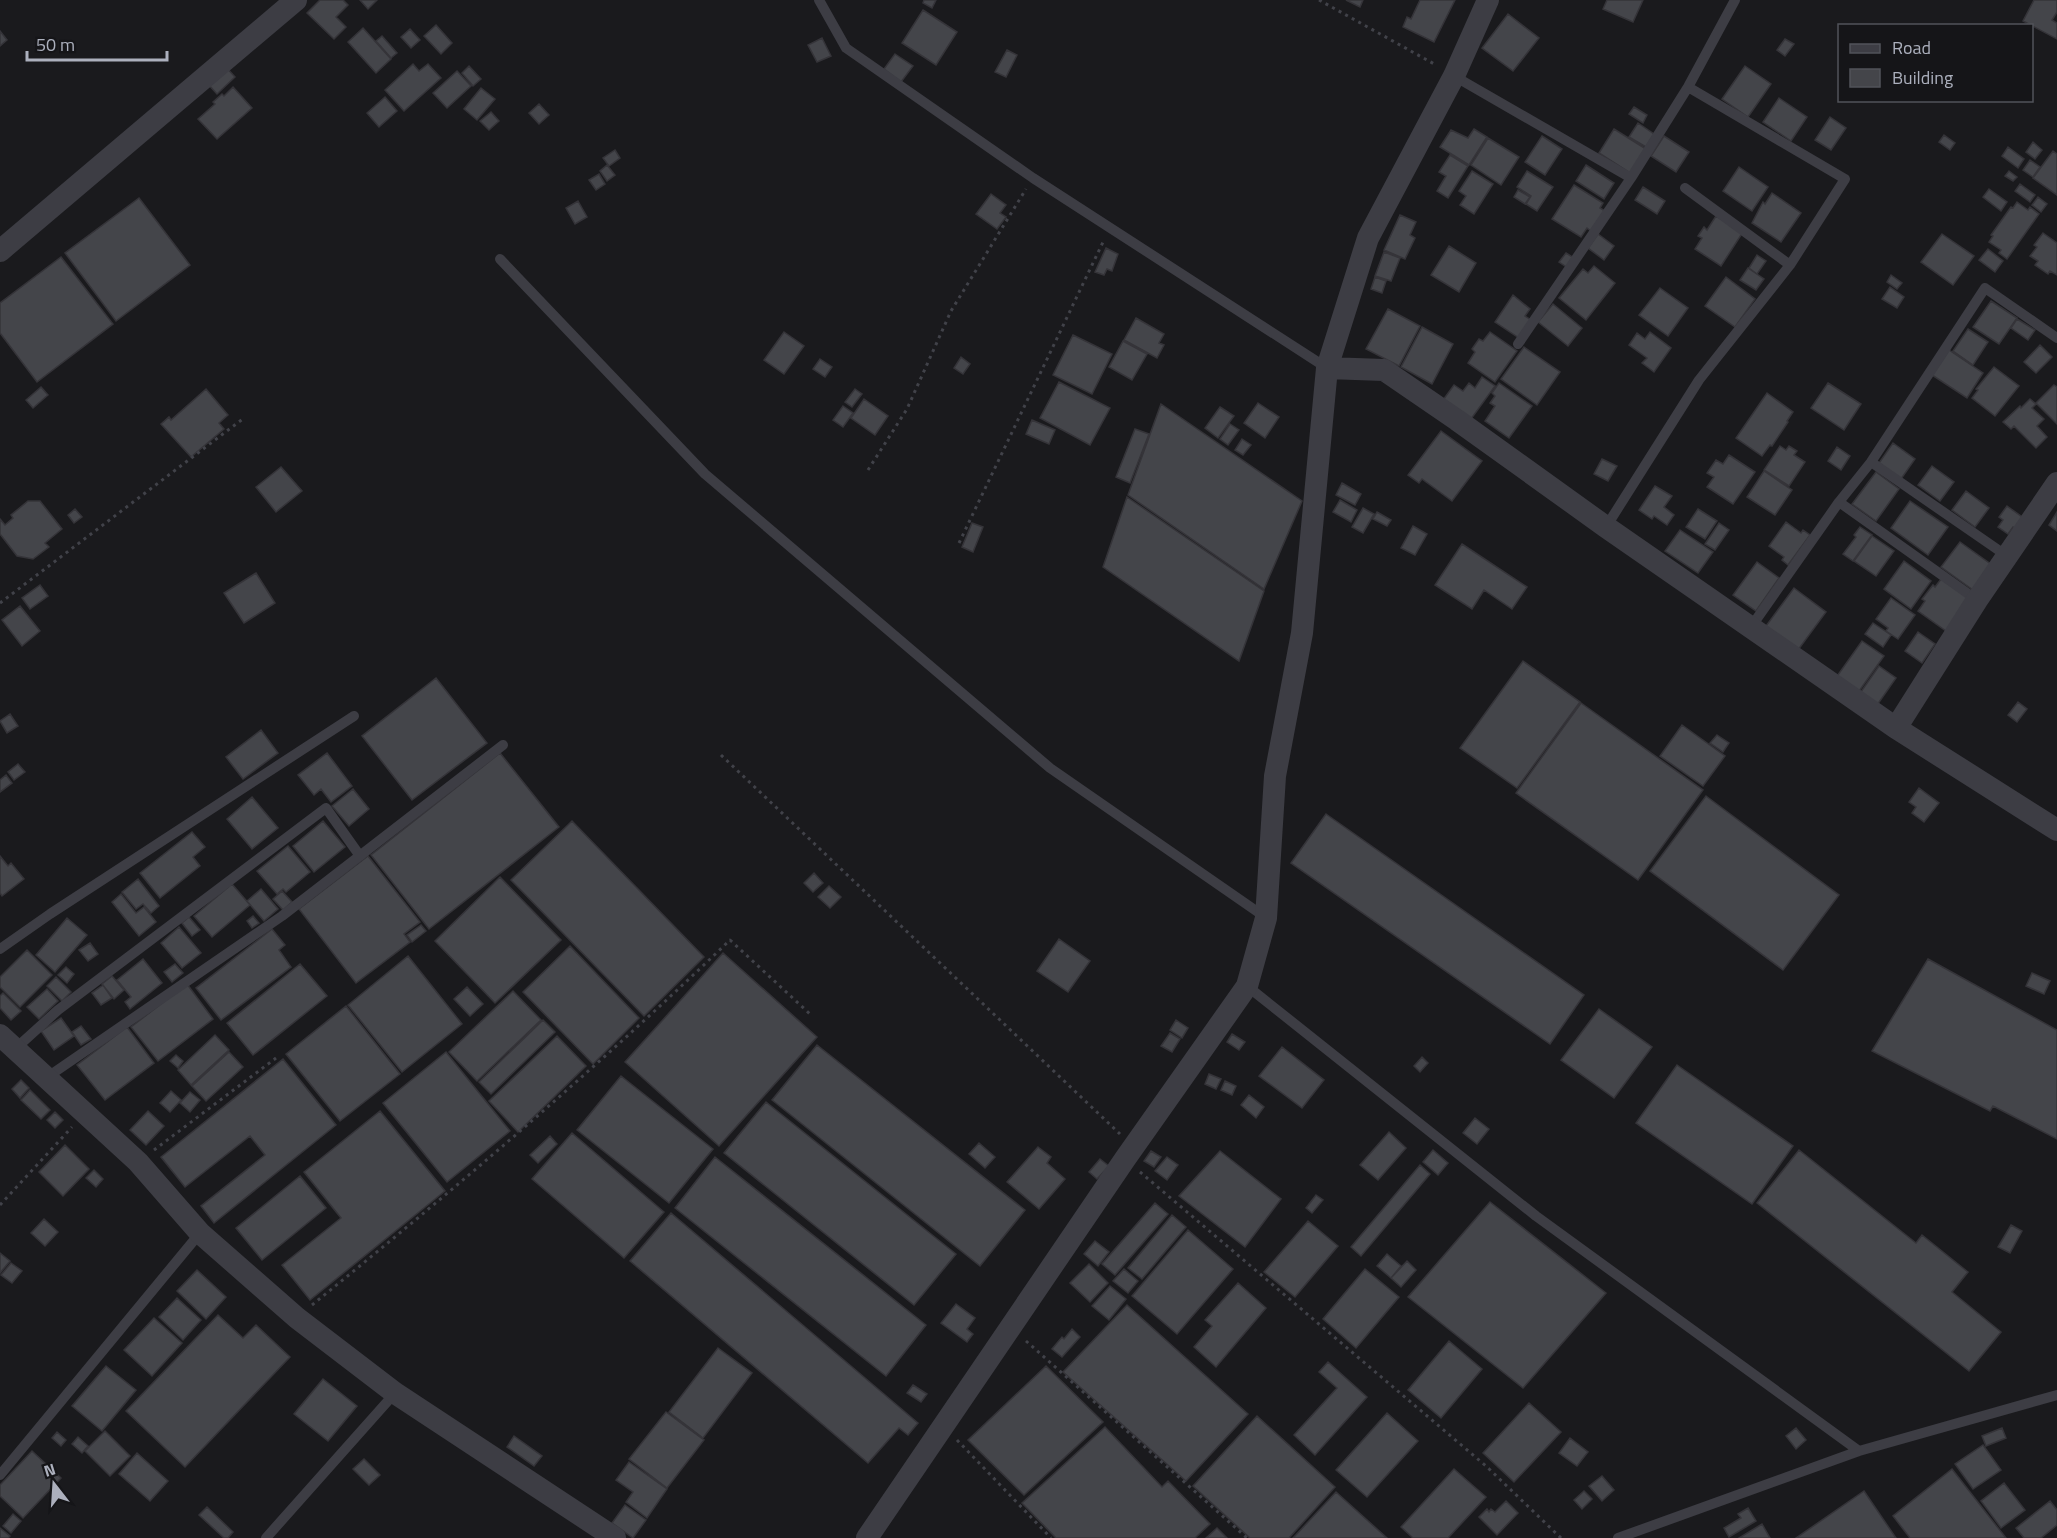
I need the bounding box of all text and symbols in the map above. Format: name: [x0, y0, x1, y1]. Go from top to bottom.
scale bar: [27, 24, 166, 62]
legend: [1838, 24, 2033, 102]
text: 50 m: [36, 31, 75, 58]
text: Road: [1892, 34, 1931, 61]
text: Building: [1892, 64, 1953, 91]
north arrow: [24, 1454, 84, 1514]
text: N: [41, 1457, 58, 1483]

